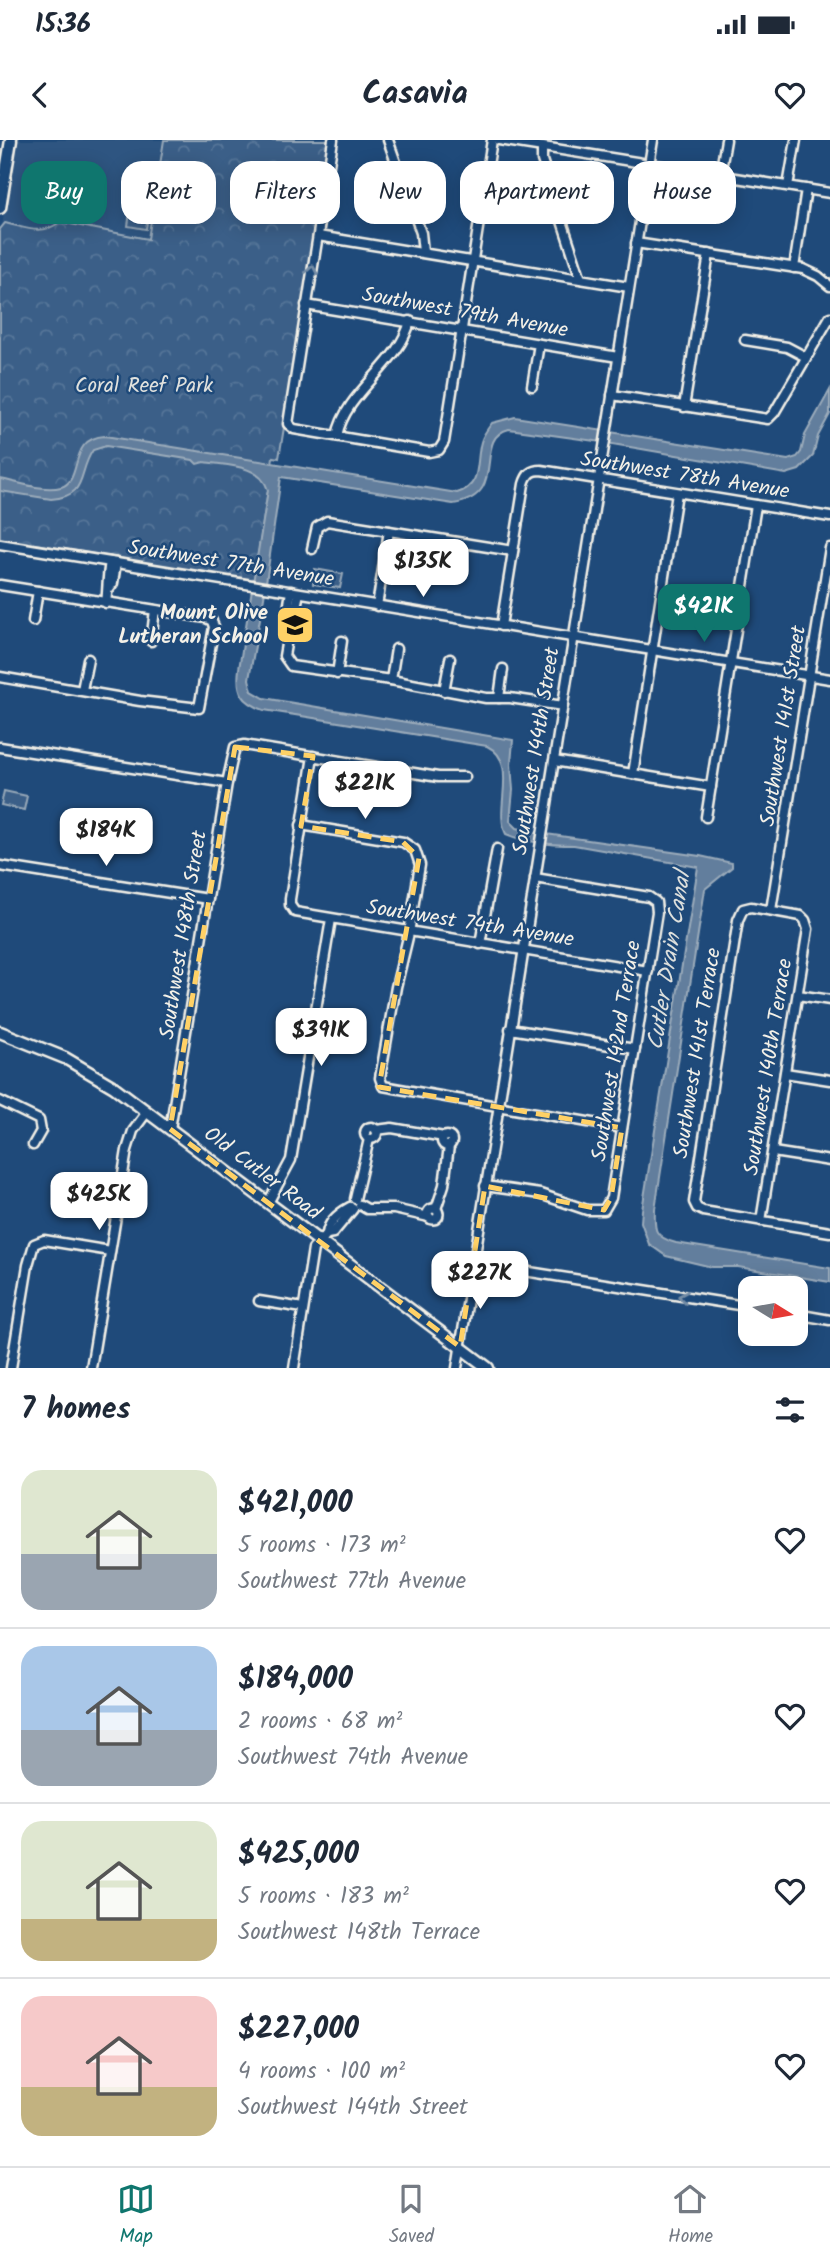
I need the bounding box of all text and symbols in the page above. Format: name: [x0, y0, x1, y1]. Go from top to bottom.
text: 15:36: [35, 4, 91, 46]
text: Casavia: [362, 69, 468, 120]
icon: back: [21, 76, 59, 114]
icon: heart: [771, 76, 809, 114]
chip: Buy: [21, 161, 107, 224]
chip: Rent: [121, 161, 216, 224]
chip: Filters: [230, 161, 340, 224]
chip: New: [354, 161, 446, 224]
chip: Apartment: [460, 161, 614, 224]
chip: House: [628, 161, 736, 224]
one-way arrow: [304, 264, 319, 276]
street label: Southwest 79th Avenue: [359, 279, 571, 347]
park label: Coral Reef Park: [75, 370, 213, 403]
street label: Southwest 78th Avenue: [578, 443, 792, 509]
street label: Southwest 77th Avenue: [126, 531, 337, 597]
pin: $135K: [374, 540, 472, 599]
text: $135K: [394, 544, 452, 580]
pin: $421K: [655, 584, 753, 644]
text: $421K: [674, 589, 734, 625]
place label: Mount Olive Lutheran School: [118, 597, 268, 654]
school or university icon: Mount Olive Lutheran School: [274, 604, 316, 646]
street label: Southwest 141st Street: [752, 622, 816, 829]
street label: Southwest 144th Street: [504, 644, 570, 857]
pin: $221K: [316, 762, 414, 821]
text: $221K: [334, 766, 396, 802]
pin: $184K: [57, 808, 155, 868]
text: $184K: [76, 813, 136, 849]
street label: Southwest 148th Street: [151, 827, 217, 1042]
water label: Cutler Drain Canal: [638, 865, 703, 1053]
street label: Southwest 74th Avenue: [364, 891, 577, 957]
street label: Southwest 142nd Terrace: [583, 938, 651, 1164]
street label: Southwest 141st Terrace: [665, 945, 731, 1161]
street label: Southwest 140th Terrace: [736, 956, 803, 1178]
pin: $391K: [272, 1009, 370, 1068]
text: $391K: [292, 1013, 350, 1049]
street label: Old Cutler Road: [196, 1119, 328, 1230]
pin: $425K: [50, 1172, 148, 1232]
text: $425K: [66, 1177, 132, 1213]
pin: $227K: [431, 1252, 529, 1311]
text: $227K: [447, 1256, 513, 1292]
north arrow: [738, 1276, 808, 1346]
map controls: [738, 1276, 808, 1346]
one-way arrow: [677, 1289, 689, 1304]
text: 7 homes: [21, 1386, 131, 1434]
icon: filters: [771, 1391, 809, 1429]
text: $421,000: [238, 1480, 353, 1528]
icon: home: [77, 1498, 161, 1582]
icon: heart: [771, 1521, 809, 1559]
text: 5 rooms · 173 m²: [238, 1528, 406, 1564]
text: Southwest 77th Avenue: [238, 1564, 466, 1600]
text: $184,000: [238, 1656, 353, 1704]
icon: home: [77, 1674, 161, 1758]
icon: heart: [771, 1697, 809, 1735]
text: 2 rooms · 68 m²: [238, 1704, 402, 1740]
text: Southwest 74th Avenue: [238, 1740, 468, 1776]
text: $425,000: [238, 1831, 359, 1879]
icon: home: [77, 1849, 161, 1933]
icon: heart: [771, 1872, 809, 1910]
text: 5 rooms · 183 m²: [238, 1879, 409, 1915]
text: Southwest 148th Terrace: [238, 1915, 480, 1951]
text: $227,000: [238, 2006, 359, 2054]
icon: home: [77, 2024, 161, 2108]
icon: heart: [771, 2047, 809, 2085]
text: 4 rooms · 100 m²: [238, 2054, 405, 2090]
text: Southwest 144th Street: [238, 2090, 468, 2126]
tab: Map: [117, 2180, 155, 2252]
tab: Saved: [389, 2180, 434, 2252]
tab: Home: [668, 2180, 713, 2252]

